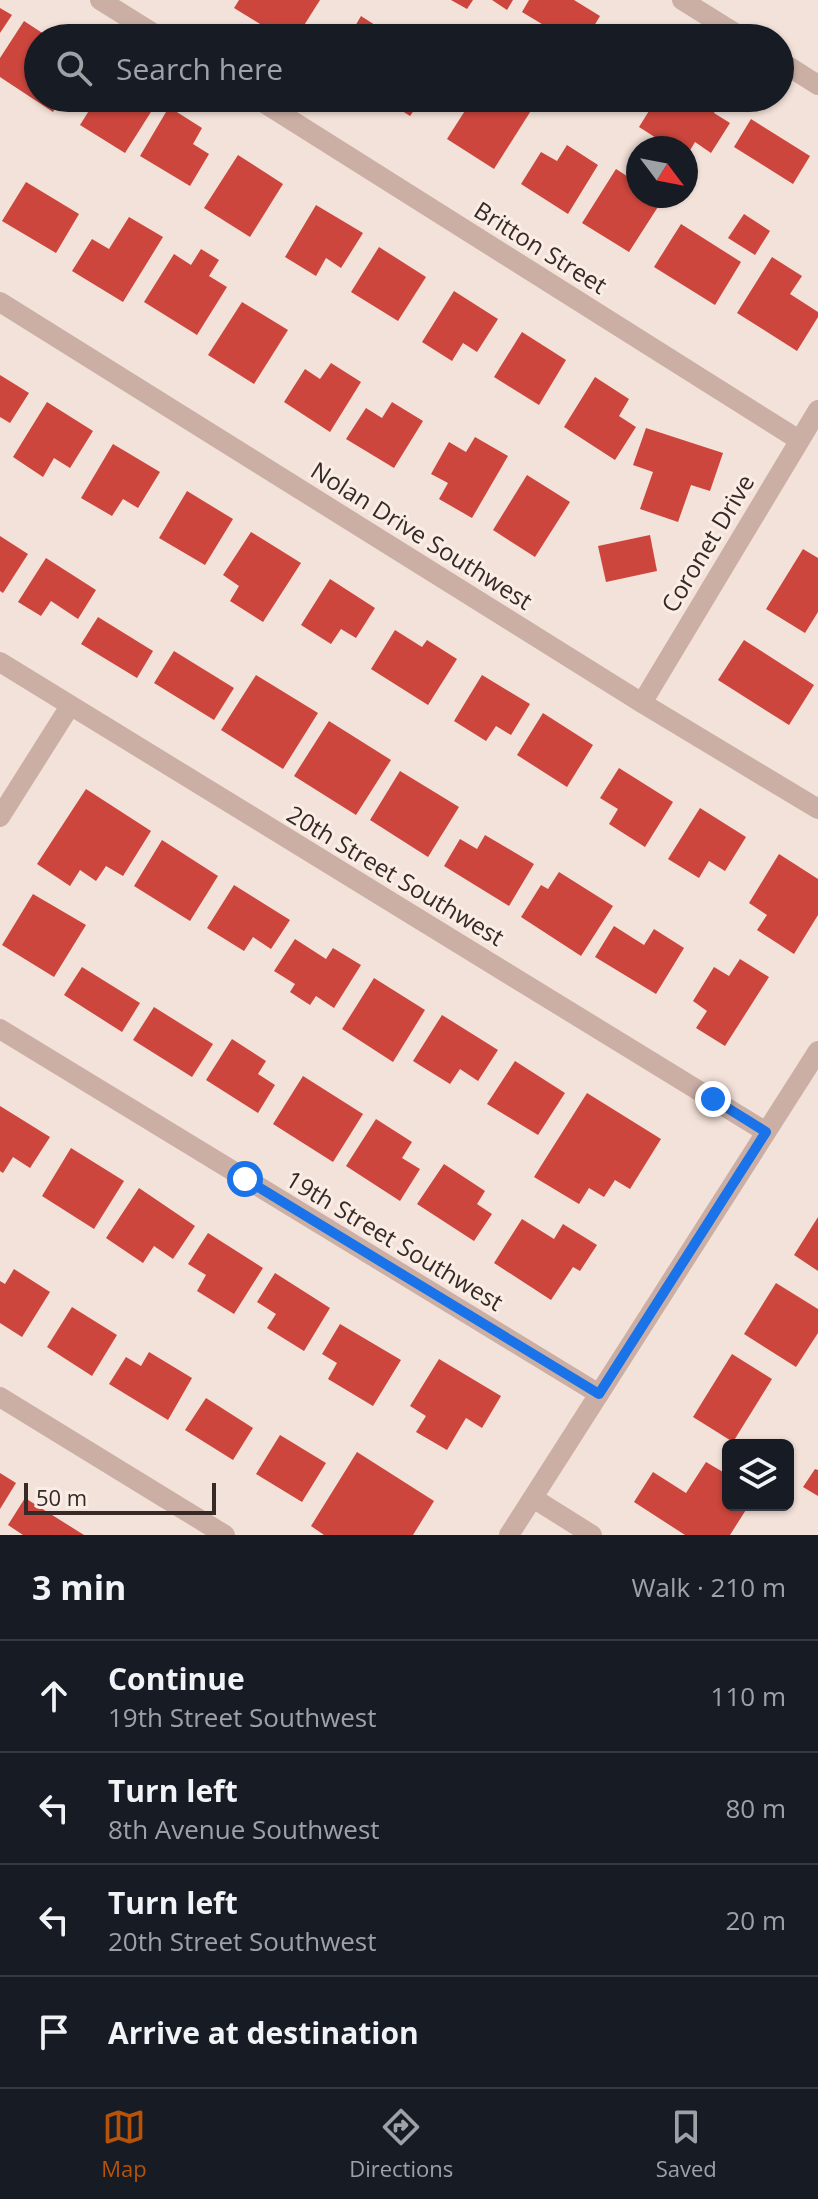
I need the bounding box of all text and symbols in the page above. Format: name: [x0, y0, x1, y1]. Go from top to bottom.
search box: [24, 24, 794, 112]
icon: search: [52, 46, 96, 90]
text: Search here: [116, 48, 283, 89]
north arrow: [626, 136, 698, 208]
street label: Britton Street: [468, 193, 614, 301]
street label: Nolan Drive Southwest: [305, 453, 539, 617]
street label: Coronet Drive: [653, 468, 761, 618]
street label: 20th Street Southwest: [281, 797, 511, 953]
route end: [695, 1081, 731, 1117]
route start: [227, 1161, 263, 1197]
street label: 19th Street Southwest: [280, 1162, 510, 1318]
map controls: [722, 1439, 794, 1511]
button: layers: [722, 1439, 794, 1511]
scale bar: [24, 1479, 216, 1515]
text: 50 m: [36, 1482, 87, 1512]
text: 3 min: [32, 1564, 126, 1610]
text: Walk · 210 m: [632, 1569, 786, 1605]
text: Continue: [108, 1658, 245, 1699]
icon: ahead: [32, 1674, 76, 1718]
text: 110 m: [711, 1678, 786, 1714]
text: 19th Street Southwest: [108, 1699, 377, 1735]
text: Turn left: [108, 1770, 238, 1811]
icon: left: [32, 1786, 76, 1830]
text: 80 m: [725, 1790, 786, 1826]
text: 8th Avenue Southwest: [108, 1811, 380, 1847]
text: Turn left: [108, 1882, 238, 1923]
icon: left: [32, 1898, 76, 1942]
text: 20 m: [725, 1902, 786, 1938]
text: 20th Street Southwest: [108, 1923, 377, 1959]
icon: arrive: [32, 2010, 76, 2054]
text: Arrive at destination: [108, 2012, 419, 2053]
tab: Map: [101, 2105, 147, 2183]
tab: Directions: [349, 2105, 453, 2183]
tab: Saved: [656, 2105, 717, 2183]

